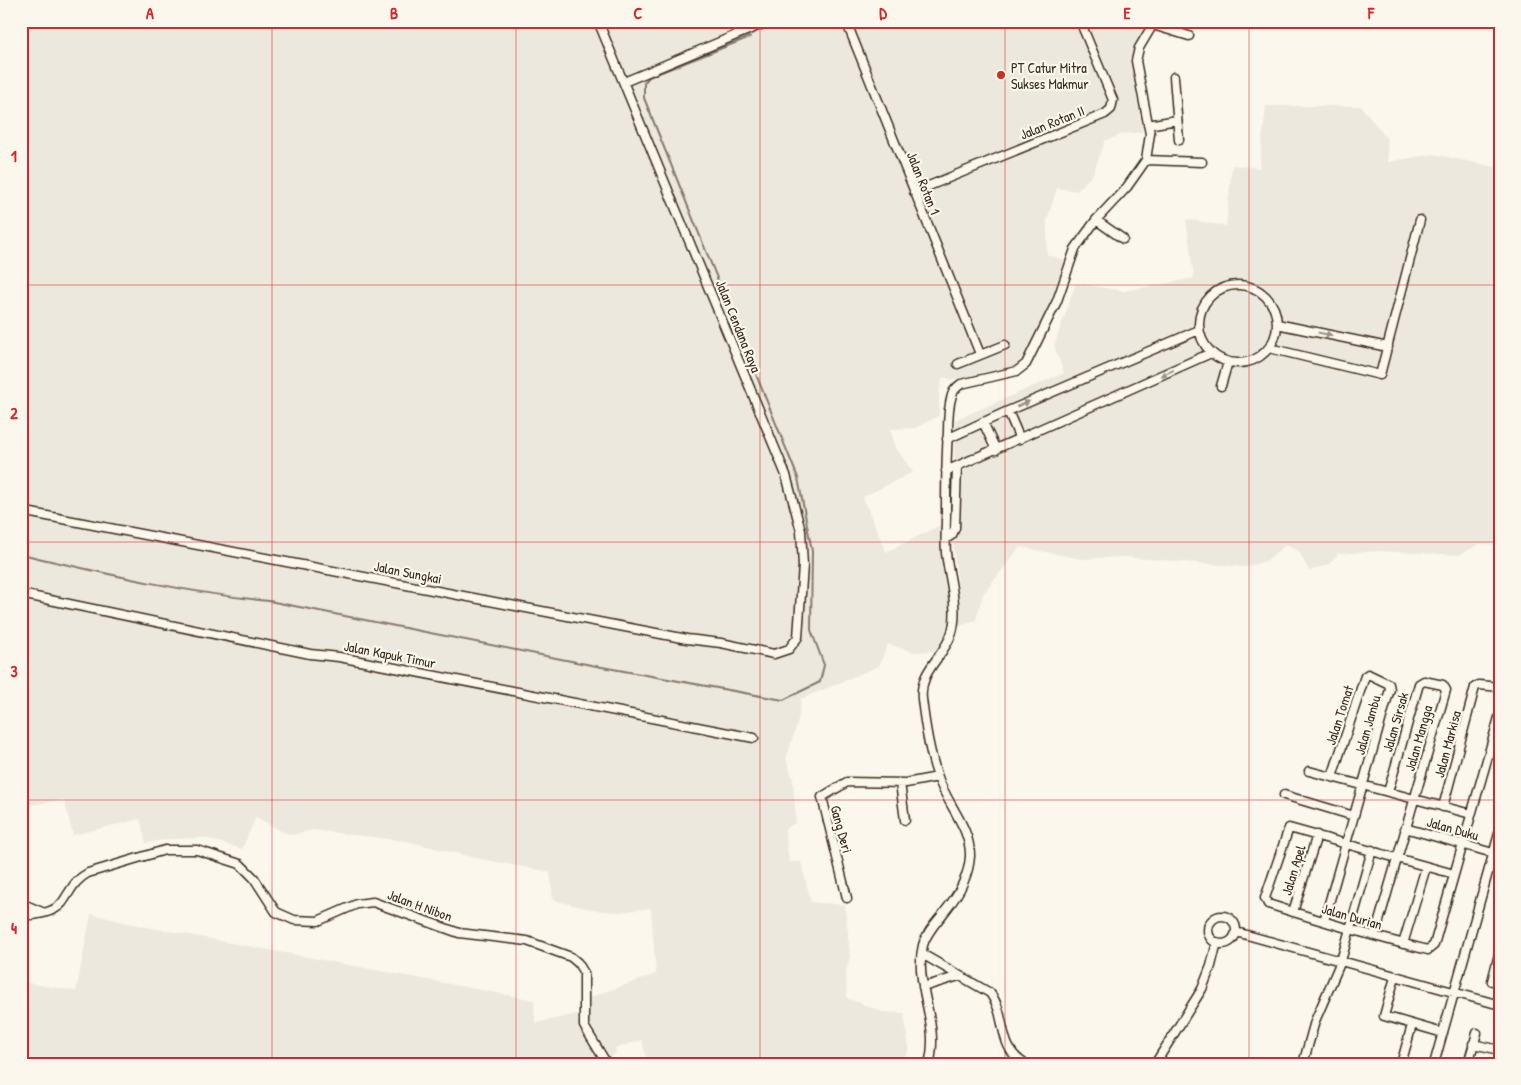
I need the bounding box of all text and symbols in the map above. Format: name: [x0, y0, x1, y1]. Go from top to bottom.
text: A: [146, 2, 154, 24]
text: B: [390, 2, 398, 24]
text: C: [634, 2, 643, 24]
text: D: [879, 2, 887, 24]
text: E: [1123, 2, 1131, 24]
text: F: [1367, 2, 1375, 24]
place label: PT Catur Mitra Sukses Makmur: [1011, 58, 1089, 93]
marker: PT Catur Mitra Sukses Makmur: [995, 69, 1007, 81]
street label: Jalan Rotan II: [1017, 100, 1087, 144]
text: 1: [11, 145, 17, 167]
street label: Jalan Rotan 1: [903, 149, 945, 217]
street label: Jalan Cendana Raya: [711, 277, 766, 376]
one-way arrow: [1317, 330, 1333, 338]
one-way arrow: [1160, 369, 1174, 377]
one-way arrow: [1016, 400, 1031, 408]
text: 2: [10, 402, 18, 424]
street label: Jalan Sungkai: [372, 556, 443, 589]
street label: Jalan Kapuk Timur: [342, 636, 438, 673]
text: 3: [10, 660, 18, 682]
street label: Jalan Tomat: [1320, 683, 1358, 747]
street label: Jalan Sirsak: [1377, 690, 1413, 754]
street label: Jalan Jambu: [1349, 693, 1385, 757]
street label: Jalan Mangga: [1400, 702, 1438, 773]
street label: Jalan Markisa: [1429, 708, 1465, 780]
street label: Gang Deri: [826, 803, 857, 855]
street label: Jalan Duku: [1425, 812, 1482, 845]
street label: Jalan Apel: [1276, 842, 1311, 898]
street label: Jalan H Nibon: [385, 885, 455, 925]
street label: Jalan Durian: [1320, 898, 1384, 934]
text: 4: [11, 917, 17, 939]

